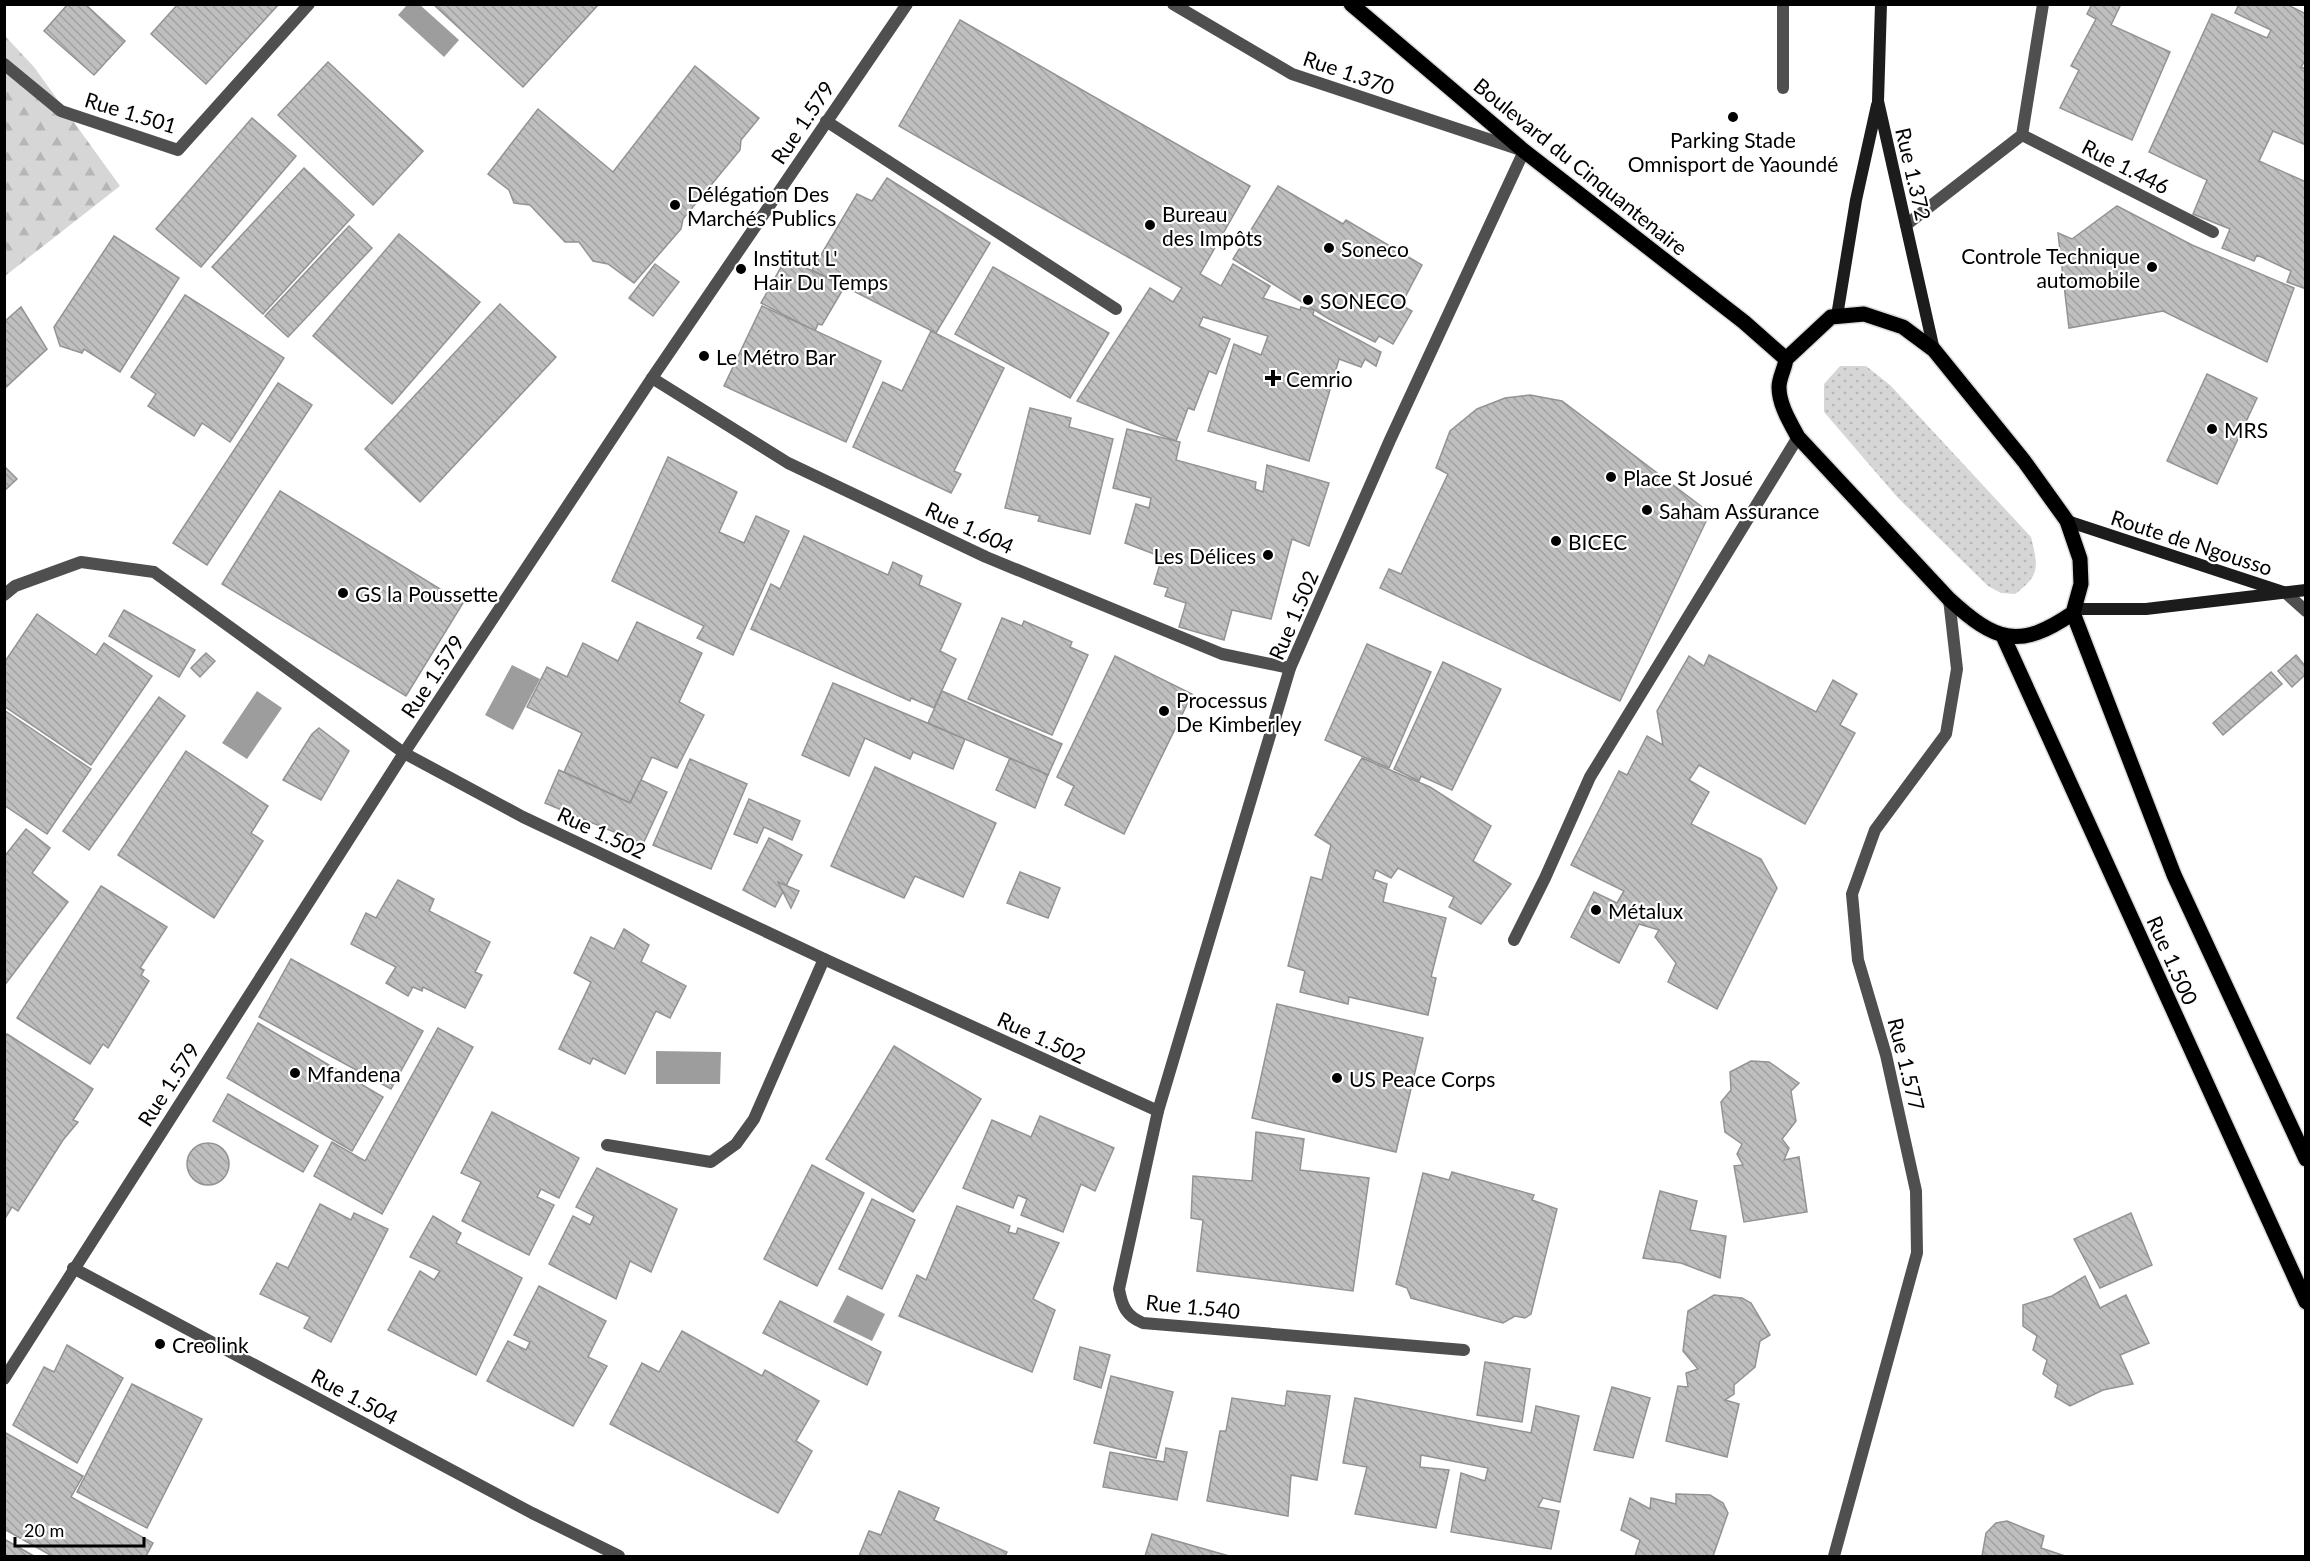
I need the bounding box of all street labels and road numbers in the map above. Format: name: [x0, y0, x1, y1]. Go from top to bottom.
street label: Rue 1.370: [1300, 45, 1398, 99]
street label: Boulevard du Cinquantenaire: [1469, 72, 1693, 260]
street label: Rue 1.579: [765, 76, 839, 168]
street label: Rue 1.501: [82, 86, 180, 138]
street label: Rue 1.372: [1891, 125, 1937, 223]
street label: Rue 1.446: [2078, 133, 2174, 199]
street label: Rue 1.604: [922, 496, 1018, 558]
street label: Route de Ngousso: [2108, 504, 2276, 580]
street label: Rue 1.502: [1263, 567, 1323, 663]
street label: Rue 1.579: [395, 630, 469, 722]
street label: Rue 1.502: [554, 801, 650, 863]
street label: Rue 1.500: [2142, 912, 2204, 1008]
street label: Rue 1.502: [994, 1006, 1090, 1068]
street label: Rue 1.577: [1883, 1015, 1931, 1113]
street label: Rue 1.579: [132, 1038, 204, 1130]
street label: Rue 1.540: [1145, 1289, 1241, 1323]
street label: Rue 1.504: [307, 1363, 403, 1429]

